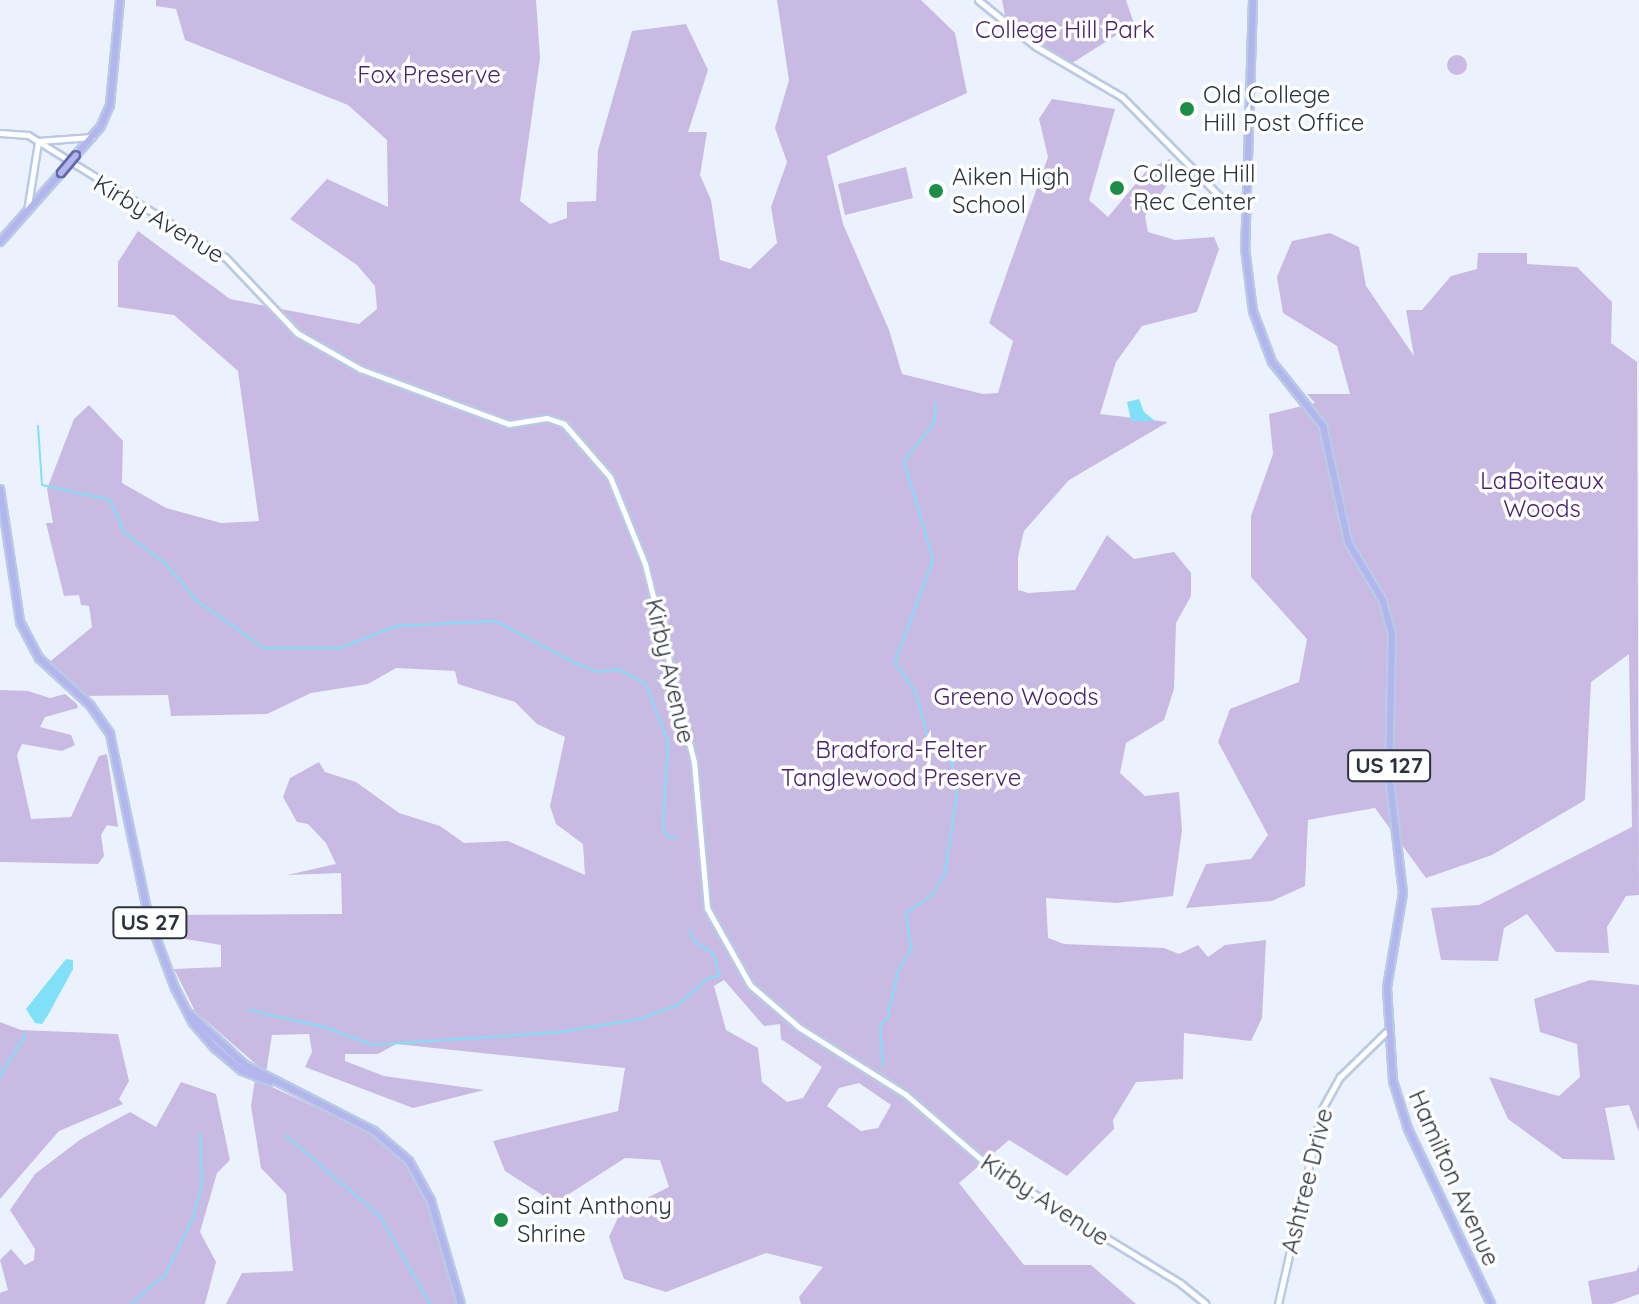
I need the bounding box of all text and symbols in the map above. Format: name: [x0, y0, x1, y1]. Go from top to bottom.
park label: College Hill Park: [975, 16, 1155, 44]
park label: Fox Preserve: [357, 61, 501, 89]
place label: Old College Hill Post Office: [1203, 81, 1364, 137]
marker: Old College Hill Post Office: [1178, 100, 1196, 118]
place label: College Hill Rec Center: [1133, 160, 1255, 216]
place label: Aiken High School: [952, 163, 1070, 219]
street label: Kirby Avenue: [88, 169, 230, 269]
marker: College Hill Rec Center: [1108, 179, 1126, 197]
marker: Aiken High School: [927, 182, 945, 200]
park label: LaBoiteaux Woods: [1480, 467, 1604, 523]
street label: Kirby Avenue: [639, 596, 701, 746]
park label: Greeno Woods: [933, 683, 1099, 711]
park label: Bradford-Felter Tanglewood Preserve: [781, 736, 1021, 792]
road number: US 127: [1347, 748, 1431, 784]
road number: US 27: [112, 905, 188, 941]
street label: Hamilton Avenue: [1402, 1086, 1506, 1270]
street label: Ashtree Drive: [1275, 1105, 1339, 1257]
street label: Kirby Avenue: [975, 1148, 1115, 1252]
place label: Saint Anthony Shrine: [517, 1192, 672, 1248]
marker: Saint Anthony Shrine: [492, 1211, 510, 1229]

